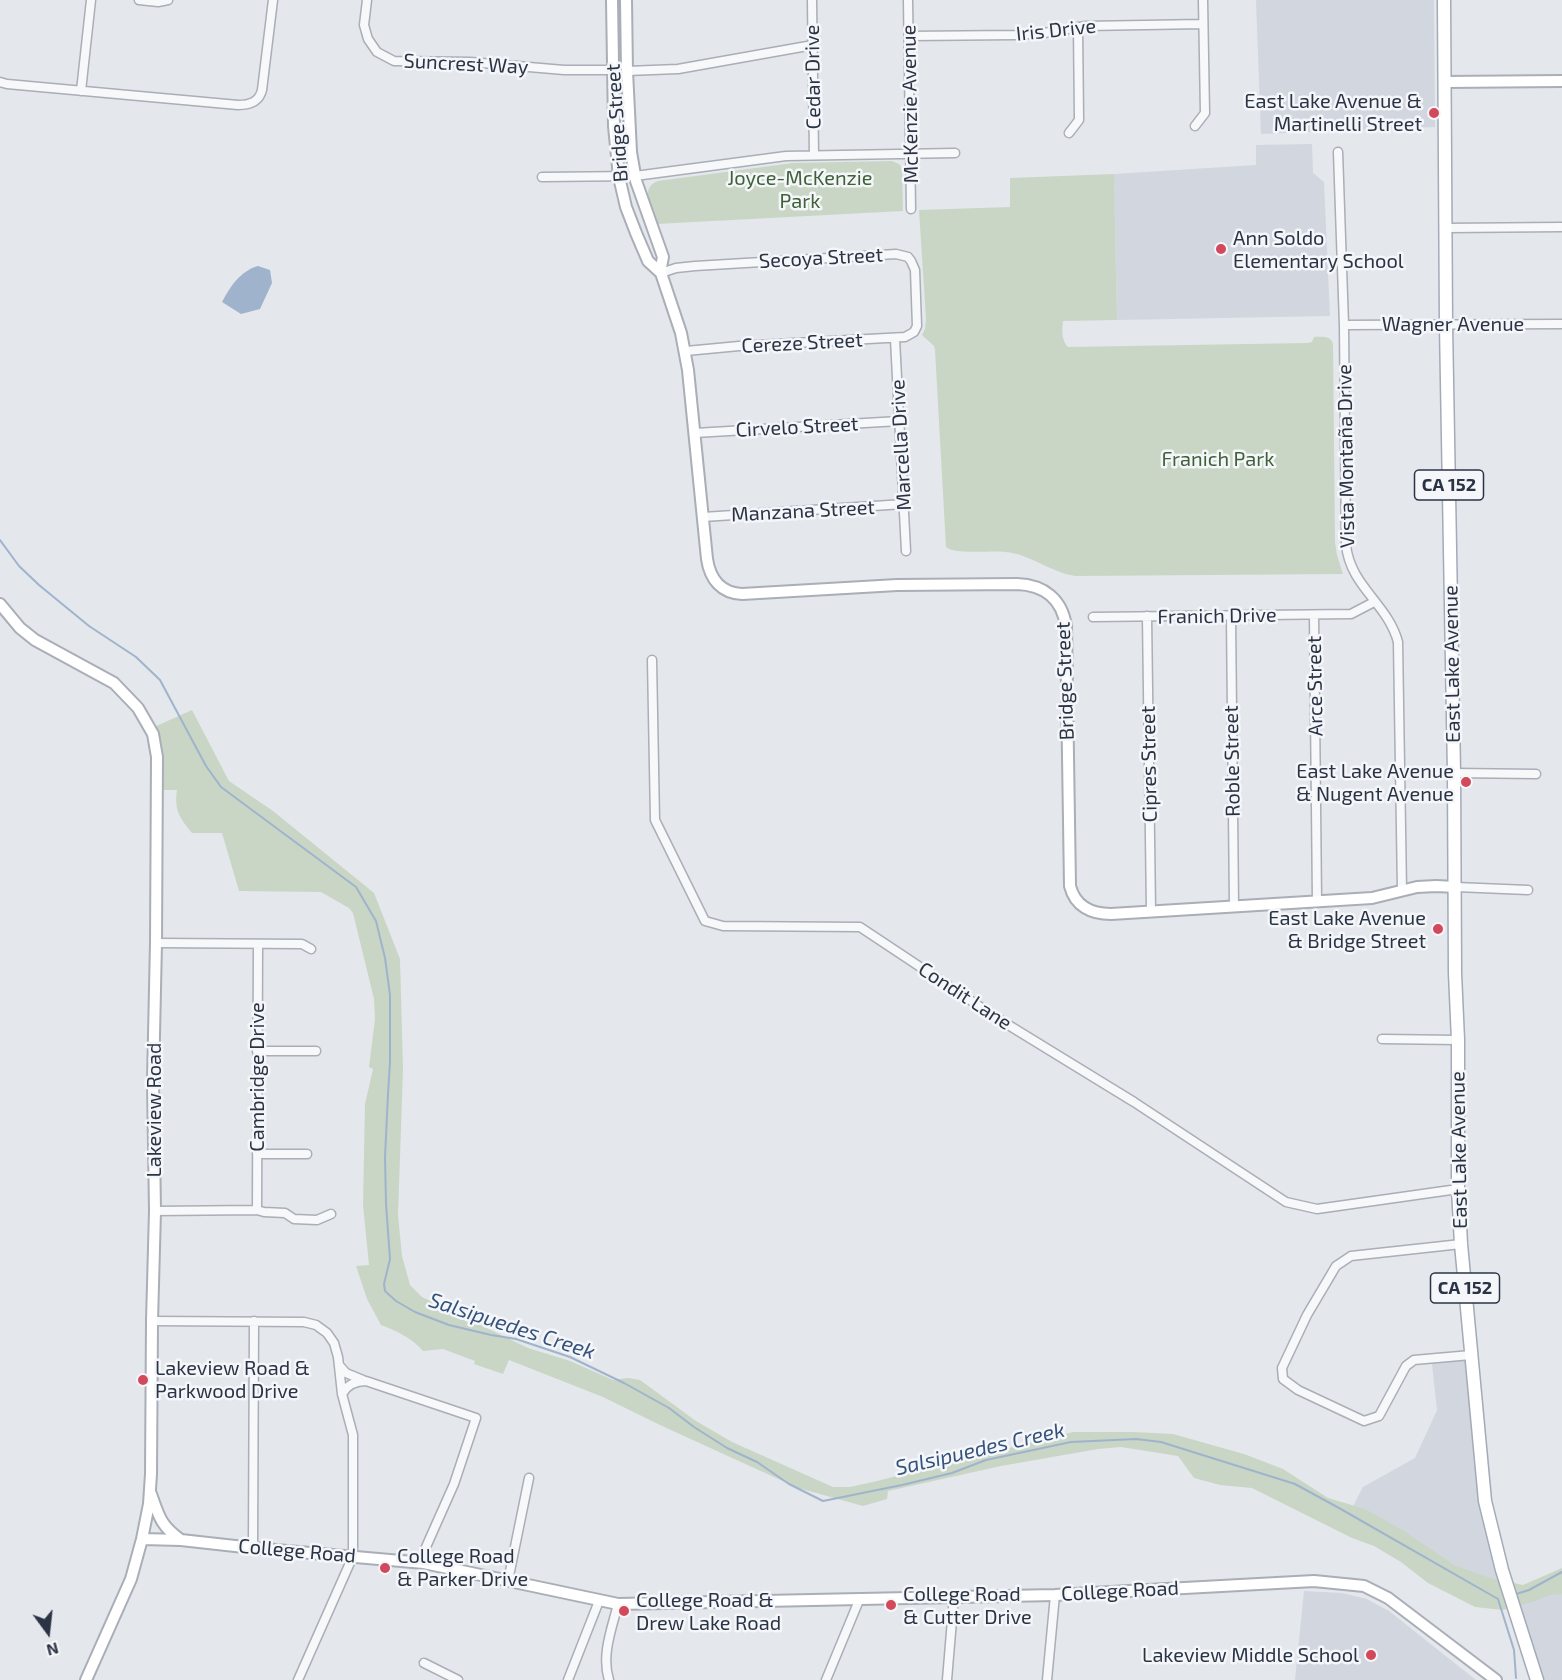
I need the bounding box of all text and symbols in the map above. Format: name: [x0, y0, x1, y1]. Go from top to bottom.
street label: Iris Drive: [1015, 14, 1097, 46]
street label: McKenzie Avenue: [897, 24, 923, 184]
street label: Cedar Drive: [800, 25, 826, 129]
street label: Suncrest Way: [403, 49, 529, 79]
street label: Bridge Street: [601, 63, 633, 183]
place label: East Lake Avenue & Martinelli Street: [1244, 89, 1422, 136]
marker: East Lake Avenue & Martinelli Street: [1427, 106, 1441, 120]
park label: Joyce-McKenzie Park: [728, 166, 872, 213]
place label: Ann Soldo Elementary School: [1233, 226, 1404, 273]
marker: Ann Soldo Elementary School: [1214, 242, 1228, 256]
street label: Secoya Street: [758, 243, 884, 273]
street label: Wagner Avenue: [1382, 312, 1524, 336]
street label: Cereze Street: [741, 328, 863, 358]
street label: Vista Montaña Drive: [1332, 364, 1360, 548]
street label: Marcella Drive: [886, 379, 916, 511]
street label: Cirvelo Street: [735, 412, 859, 442]
park label: Franich Park: [1162, 447, 1274, 471]
road number: CA 152: [1414, 470, 1484, 500]
street label: Manzana Street: [730, 495, 876, 527]
street label: East Lake Avenue: [1439, 585, 1465, 743]
street label: Franich Drive: [1157, 603, 1277, 629]
street label: Bridge Street: [1051, 621, 1079, 741]
street label: Arce Street: [1302, 635, 1328, 737]
street label: Cipres Street: [1136, 705, 1162, 823]
street label: Roble Street: [1219, 705, 1245, 817]
place label: East Lake Avenue & Nugent Avenue: [1296, 759, 1454, 806]
marker: East Lake Avenue & Nugent Avenue: [1459, 775, 1473, 789]
place label: East Lake Avenue & Bridge Street: [1268, 906, 1426, 953]
marker: East Lake Avenue & Bridge Street: [1431, 922, 1445, 936]
street label: Condit Lane: [914, 957, 1016, 1035]
street label: Cambridge Drive: [245, 1002, 269, 1152]
street label: Lakeview Road: [142, 1042, 166, 1178]
street label: East Lake Avenue: [1446, 1071, 1472, 1229]
road number: CA 152: [1430, 1273, 1500, 1303]
water label: Salsipuedes Creek: [426, 1287, 598, 1365]
place label: Lakeview Road & Parkwood Drive: [155, 1356, 310, 1403]
marker: Lakeview Road & Parkwood Drive: [136, 1373, 150, 1387]
water label: Salsipuedes Creek: [893, 1417, 1067, 1481]
street label: College Road: [237, 1534, 357, 1568]
place label: College Road & Parker Drive: [397, 1544, 528, 1591]
marker: College Road & Parker Drive: [378, 1561, 392, 1575]
street label: College Road: [1061, 1576, 1179, 1606]
place label: College Road & Cutter Drive: [903, 1582, 1032, 1629]
place label: College Road & Drew Lake Road: [636, 1588, 781, 1635]
marker: College Road & Cutter Drive: [884, 1598, 898, 1612]
north arrow: [18, 1602, 78, 1662]
marker: College Road & Drew Lake Road: [617, 1604, 631, 1618]
text: N: [45, 1639, 61, 1661]
place label: Lakeview Middle School: [1142, 1643, 1359, 1667]
marker: Lakeview Middle School: [1364, 1648, 1378, 1662]

